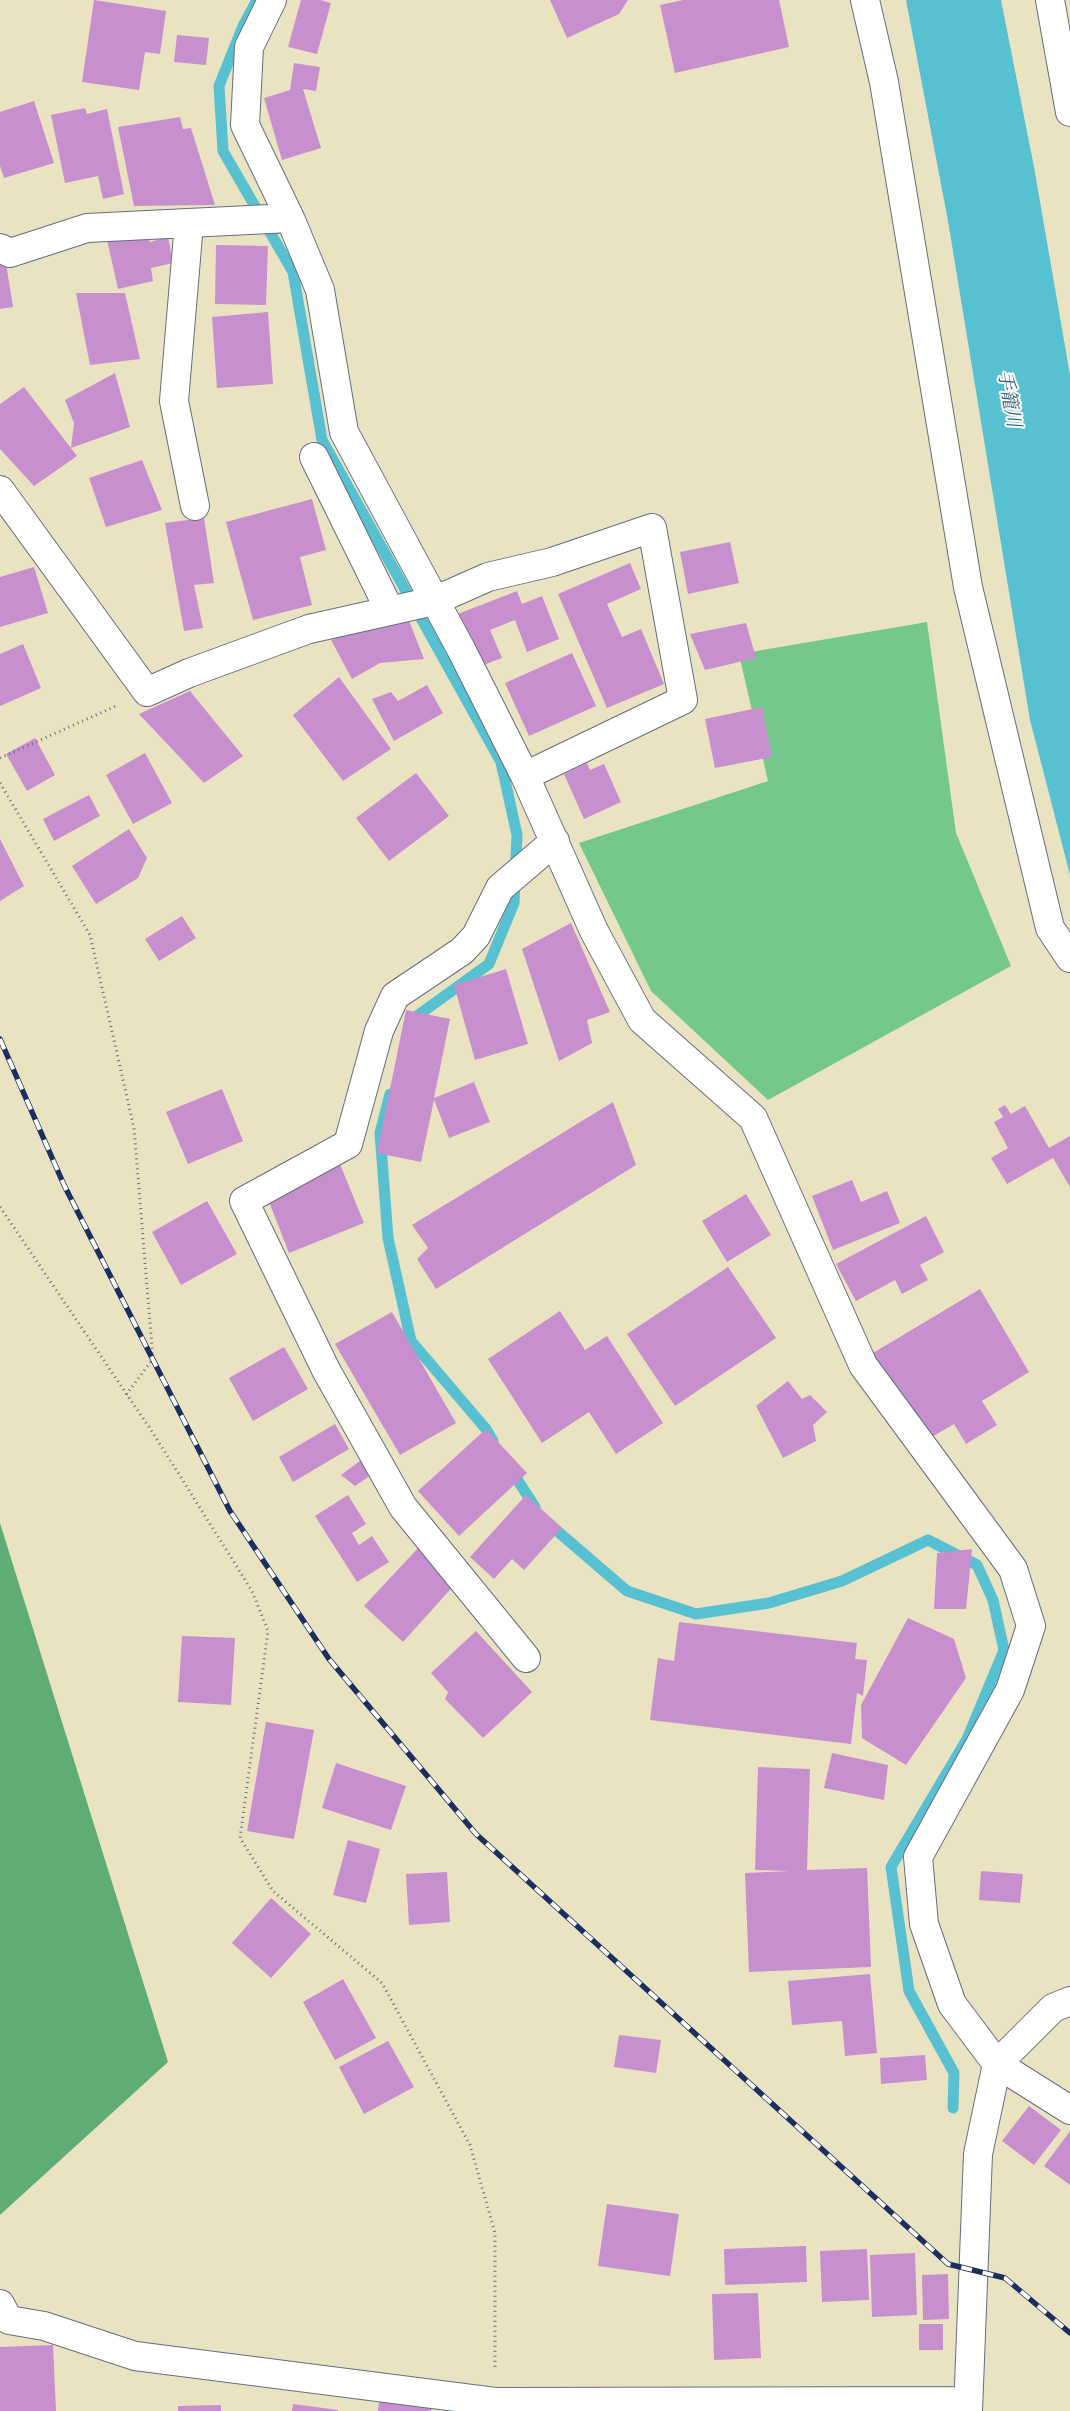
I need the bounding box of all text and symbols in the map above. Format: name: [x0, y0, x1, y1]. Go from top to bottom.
water label: 手籠川: [992, 369, 1024, 429]

